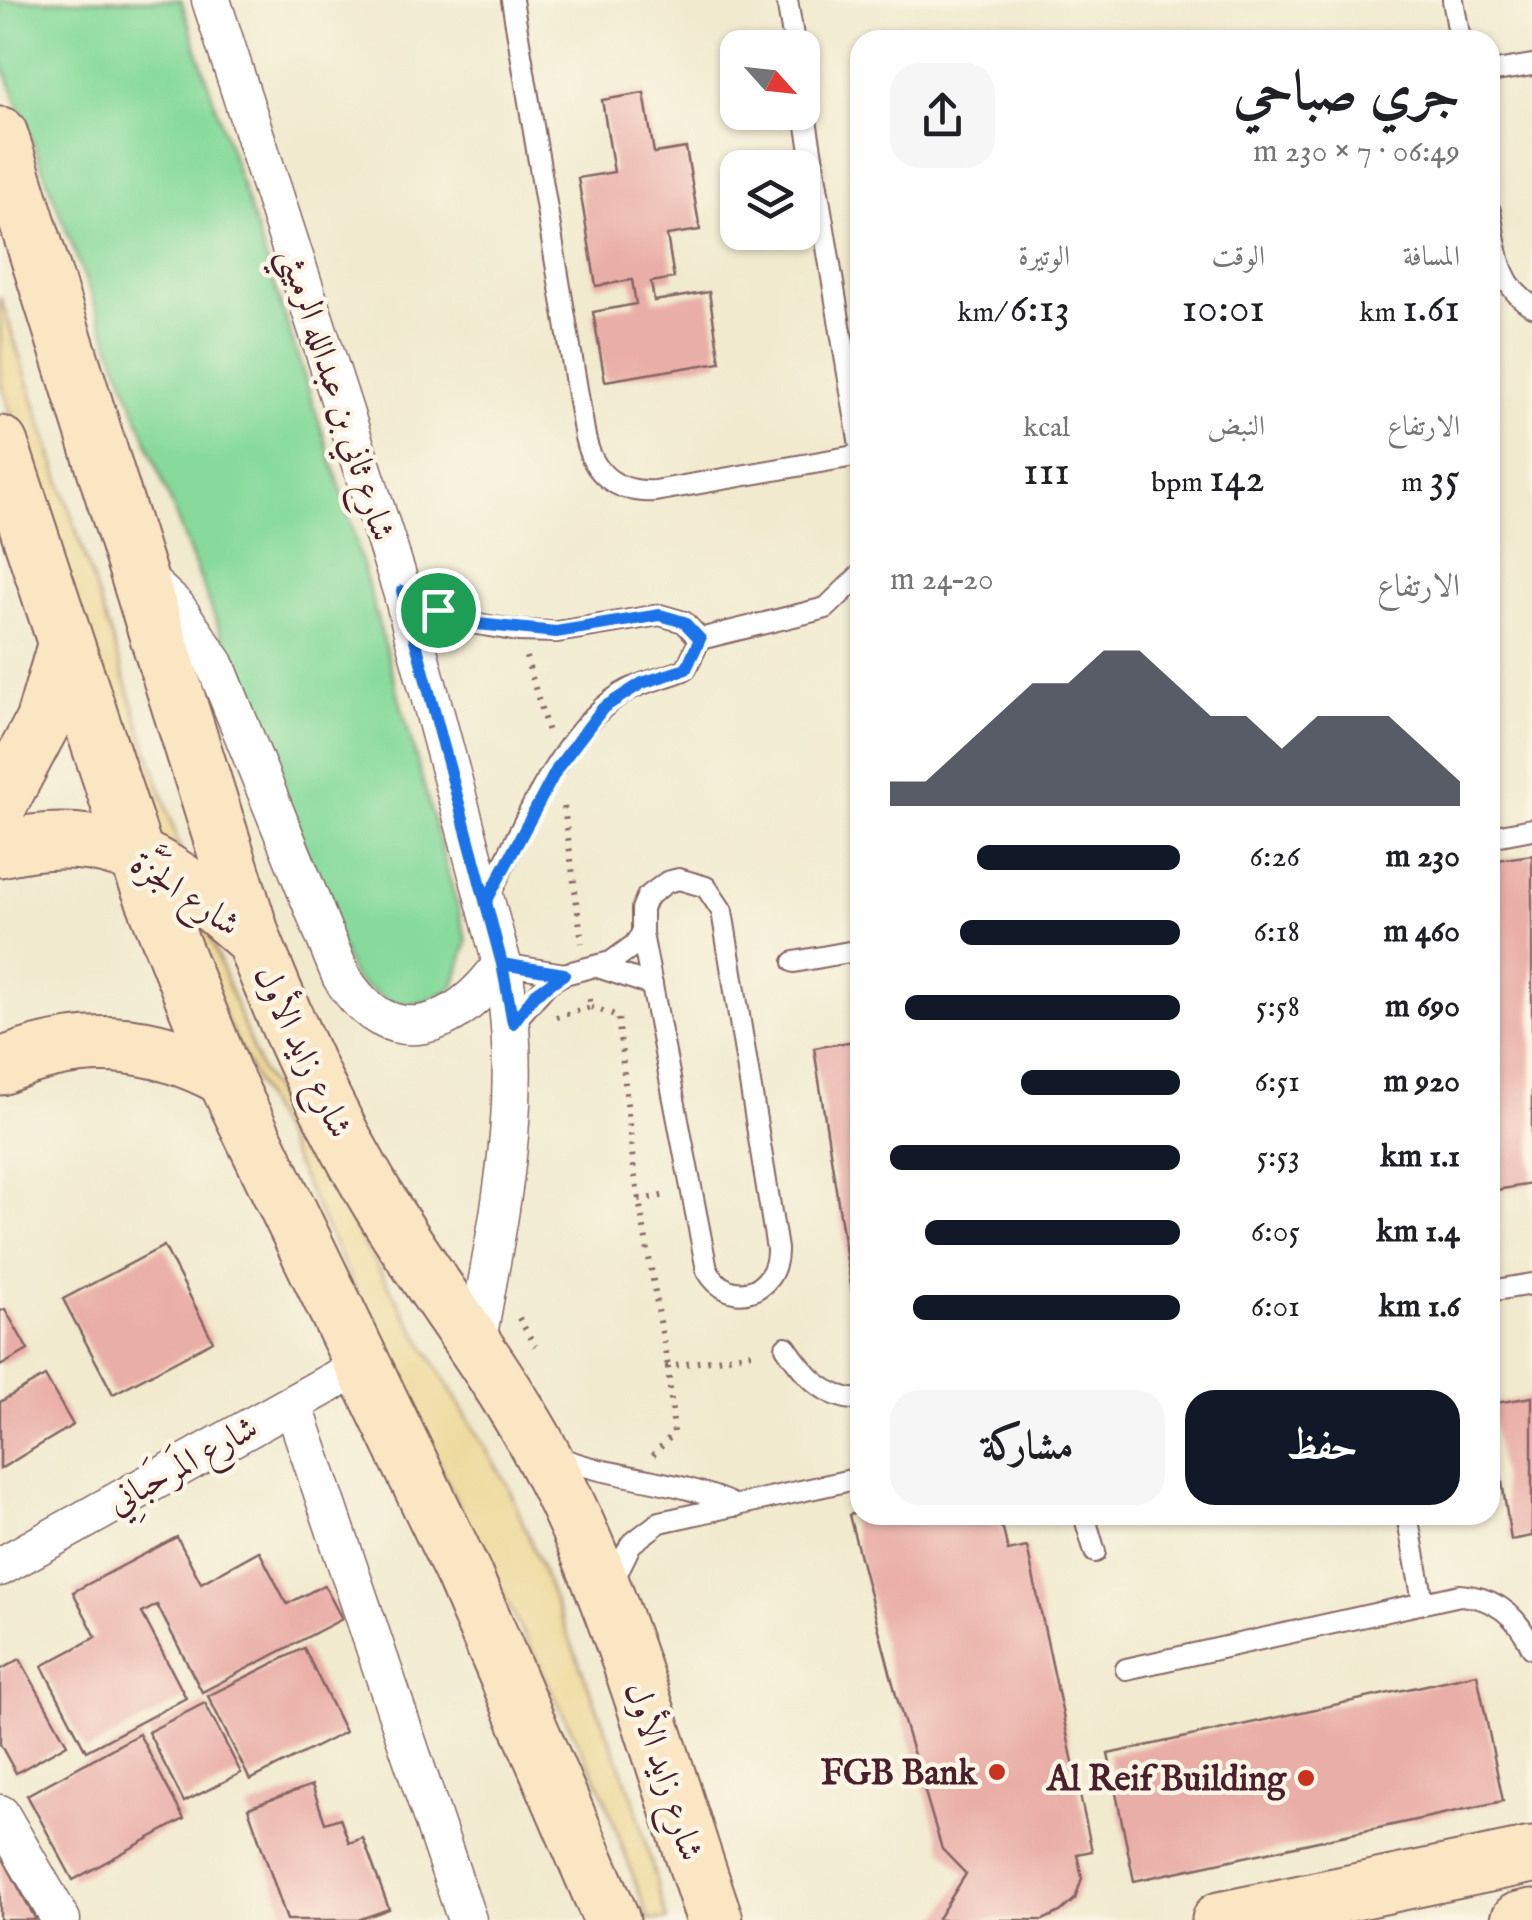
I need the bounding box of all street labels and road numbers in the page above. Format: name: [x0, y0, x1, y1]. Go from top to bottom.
street label: شارع ثاني بن عبدالله الرميثي: [259, 242, 404, 550]
street label: شارع الجَزَّة: [119, 835, 253, 951]
street label: شارع زايد الأول: [239, 957, 365, 1147]
street label: شارع المَرحَبانِي: [97, 1402, 270, 1532]
street label: شارع زايد الأول: [609, 1675, 716, 1868]

